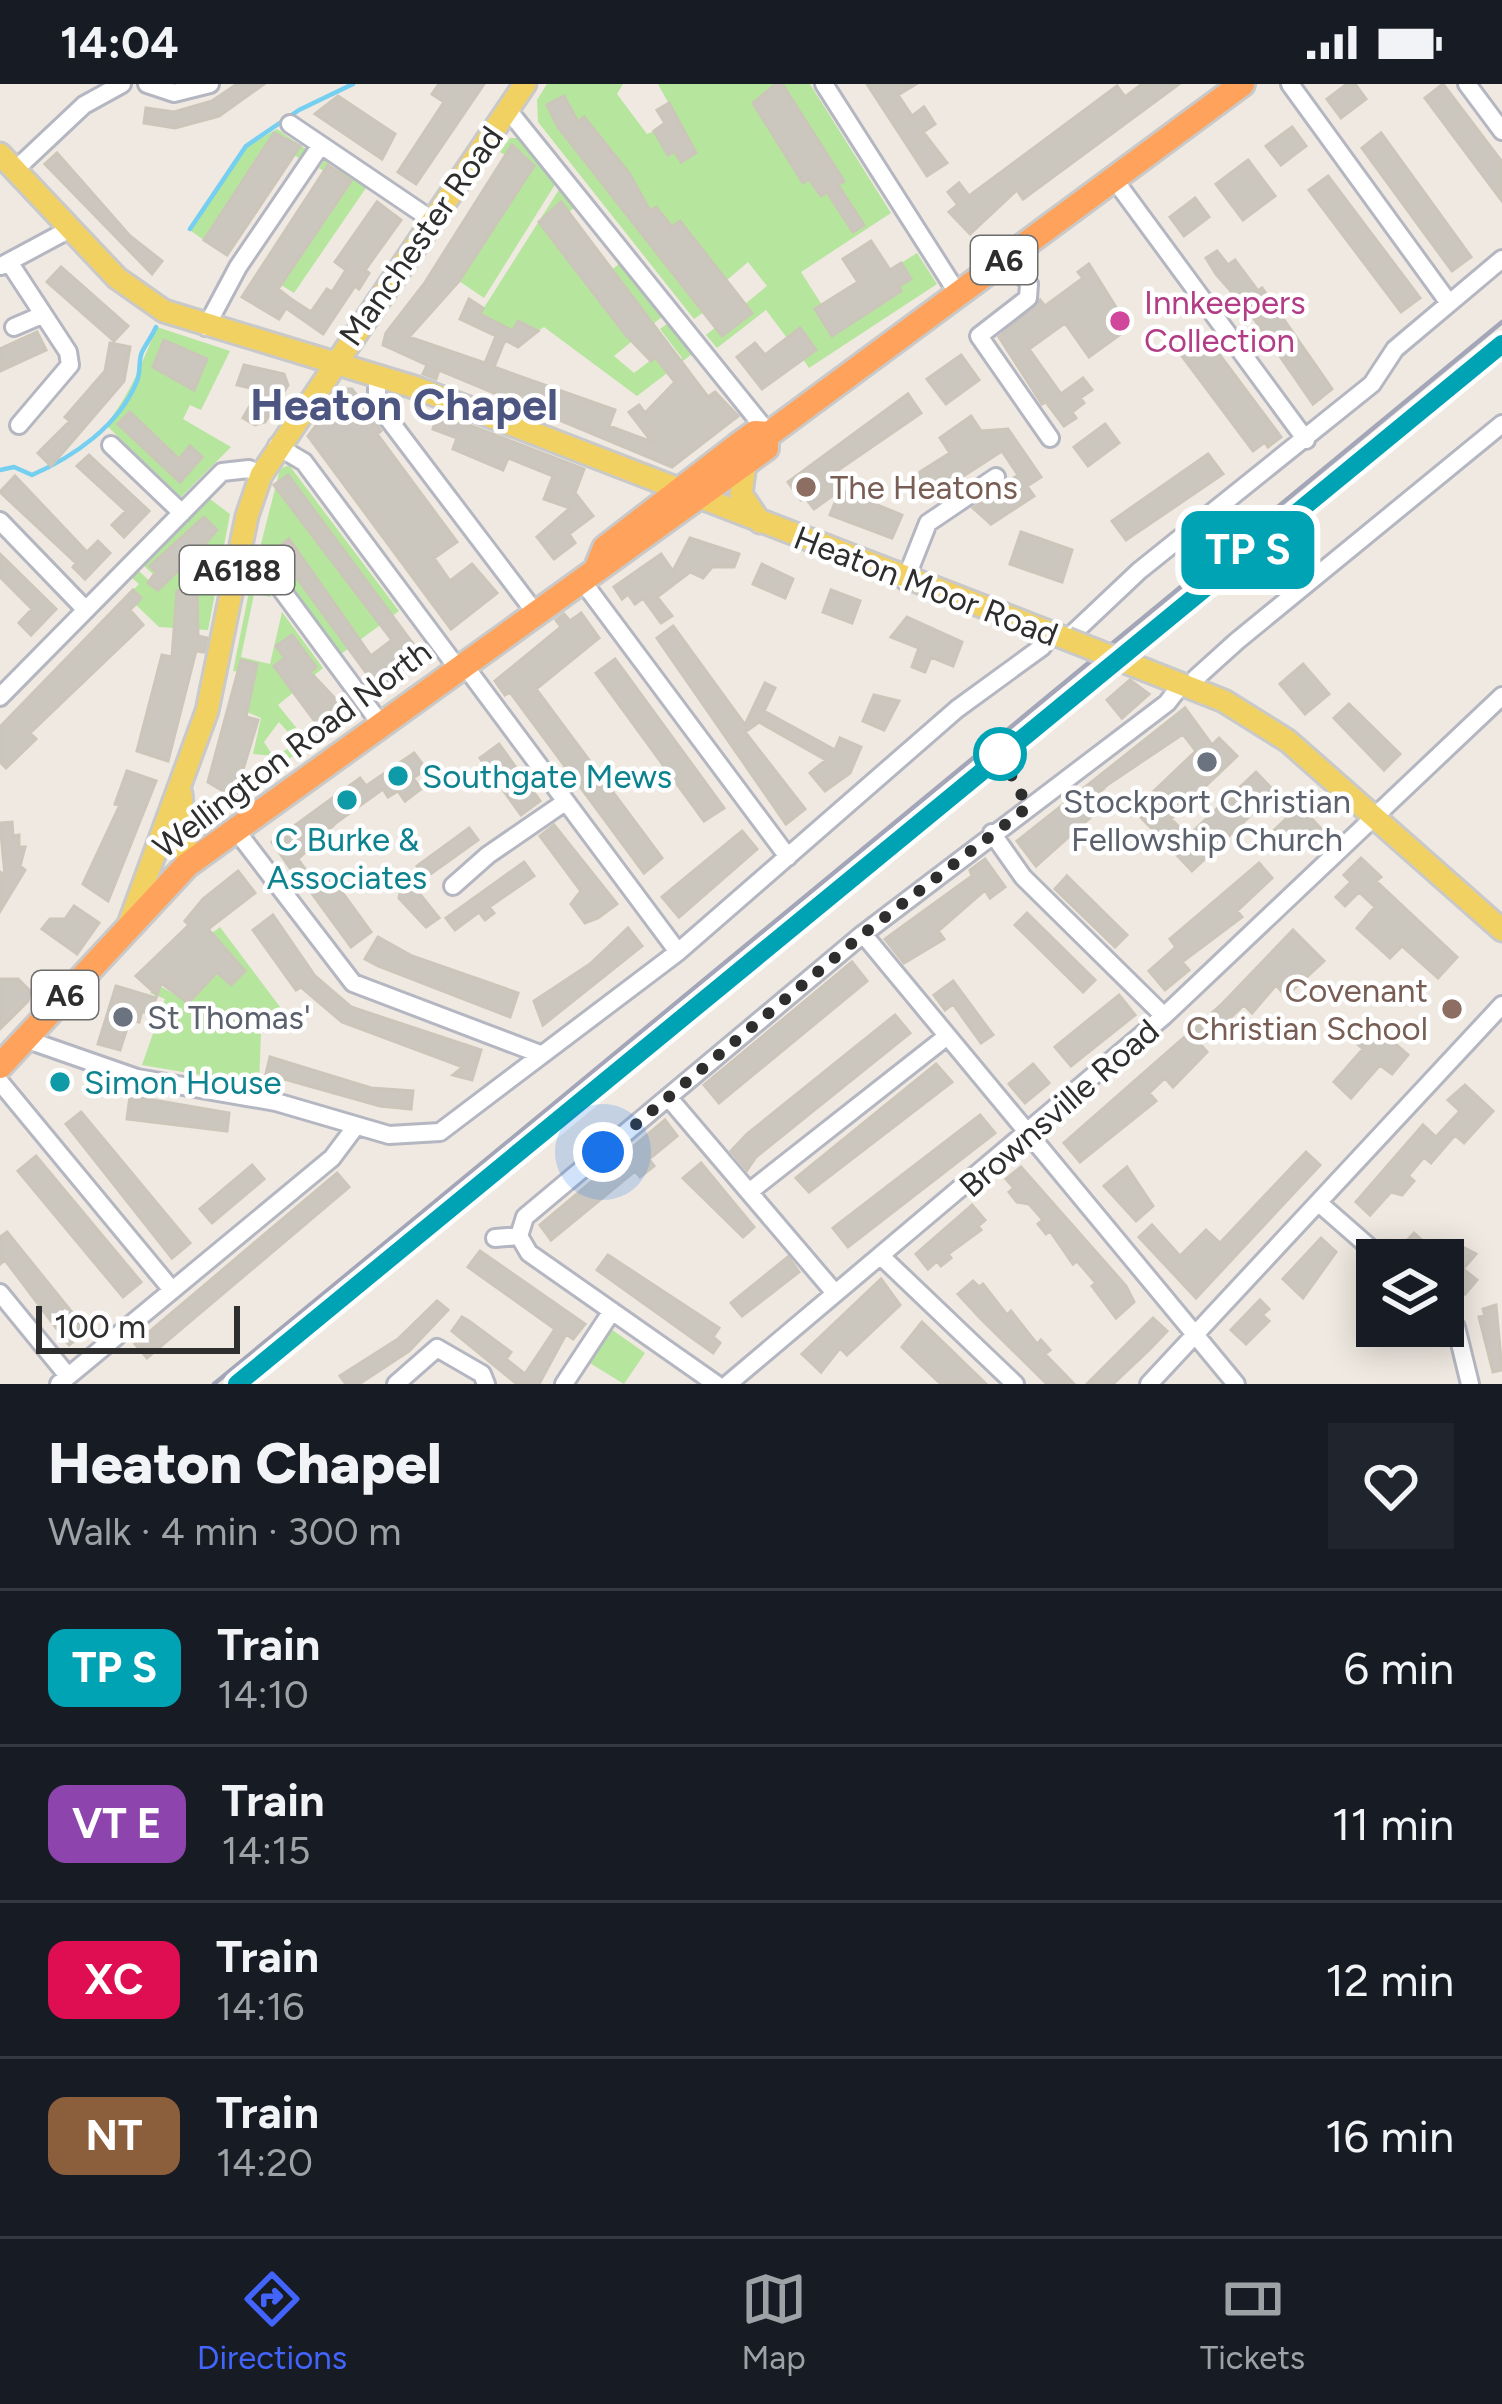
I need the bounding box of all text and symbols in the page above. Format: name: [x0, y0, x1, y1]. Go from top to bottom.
text: 14:04: [60, 15, 179, 69]
street label: Manchester Road: [331, 119, 511, 353]
road number: A6: [971, 236, 1037, 284]
place label: Innkeepers Collection: [1144, 283, 1306, 360]
marker: Innkeepers Collection: [1107, 308, 1133, 334]
district label: Heaton Chapel: [250, 377, 558, 431]
place label: The Heatons: [830, 468, 1018, 507]
marker: The Heatons: [793, 474, 819, 500]
line badge: TP S: [1164, 511, 1332, 589]
street label: Heaton Moor Road: [789, 518, 1063, 654]
text: TP S: [1205, 524, 1291, 575]
road number: A6188: [180, 546, 294, 594]
street label: Wellington Road North: [146, 632, 438, 866]
unlabelled marker: [975, 729, 1025, 779]
marker: Stockport Christian Fellowship Church: [1194, 749, 1220, 775]
place label: Southgate Mews: [422, 757, 672, 796]
marker: Southgate Mews: [385, 763, 411, 789]
place label: Stockport Christian Fellowship Church: [1063, 782, 1351, 859]
marker: C Burke & Associates: [334, 787, 360, 813]
place label: C Burke & Associates: [267, 820, 427, 897]
road number: A6: [32, 971, 98, 1019]
place label: Covenant Christian School: [1186, 971, 1428, 1048]
marker: Covenant Christian School: [1439, 996, 1465, 1022]
place label: St Thomas': [147, 998, 311, 1037]
marker: St Thomas': [110, 1004, 136, 1030]
street label: Brownsville Road: [951, 1011, 1167, 1205]
place label: Simon House: [84, 1063, 281, 1102]
marker: Simon House: [47, 1069, 73, 1095]
your location: [573, 1122, 633, 1182]
map controls: [1356, 1239, 1464, 1347]
button: layers: [1356, 1239, 1464, 1347]
scale bar: [36, 1300, 240, 1353]
text: 100 m: [54, 1307, 146, 1346]
button: heart: [1328, 1423, 1454, 1549]
text: Heaton Chapel: [48, 1429, 442, 1497]
text: Walk · 4 min · 300 m: [48, 1508, 401, 1555]
text: Train: [217, 1617, 320, 1671]
text: 6 min: [1344, 1641, 1454, 1695]
text: TP S: [72, 1642, 157, 1693]
text: 14:10: [217, 1671, 309, 1718]
text: Train: [222, 1773, 325, 1827]
text: 11 min: [1332, 1797, 1454, 1851]
text: VT E: [72, 1798, 162, 1849]
text: 14:15: [222, 1827, 310, 1874]
text: Train: [216, 1929, 319, 1983]
text: 12 min: [1325, 1953, 1454, 2007]
text: XC: [85, 1954, 143, 2005]
text: 14:16: [216, 1983, 304, 2030]
text: Train: [216, 2085, 319, 2139]
text: 16 min: [1325, 2109, 1454, 2163]
text: NT: [86, 2110, 143, 2161]
text: 14:20: [216, 2139, 313, 2186]
tab: Directions: [197, 2266, 347, 2377]
tab: Map: [741, 2266, 807, 2377]
tab: Tickets: [1200, 2266, 1305, 2377]

